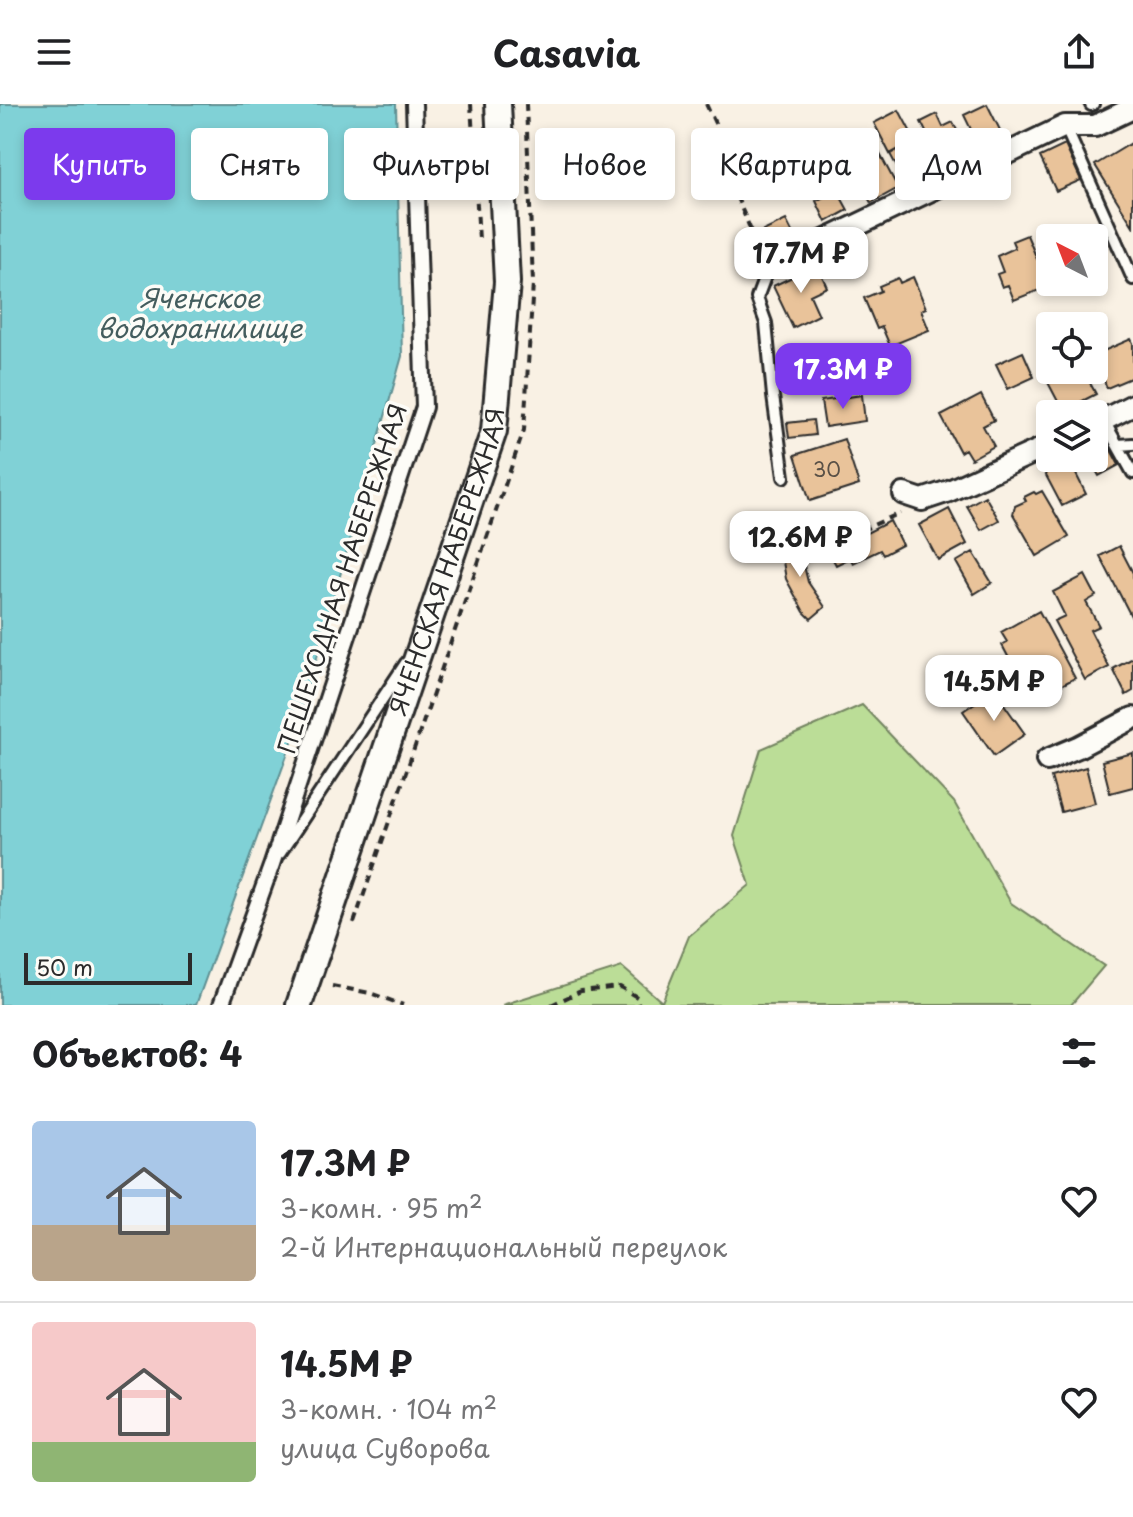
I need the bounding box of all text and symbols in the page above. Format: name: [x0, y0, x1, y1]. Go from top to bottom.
text: Casavia: [493, 25, 640, 79]
icon: menu: [32, 30, 76, 74]
icon: share: [1057, 30, 1101, 74]
chip: Купить: [24, 128, 175, 200]
chip: Снять: [191, 128, 328, 200]
chip: Фильтры: [344, 128, 519, 200]
chip: Новое: [535, 128, 675, 200]
chip: Квартира: [691, 128, 879, 200]
chip: Дом: [895, 128, 1011, 200]
north arrow: [1036, 224, 1108, 296]
map controls: [1036, 224, 1108, 472]
pin: 17.7M ₽: [727, 227, 875, 295]
text: 17.7M ₽: [752, 233, 850, 272]
water label: Яченское водохранилище: [97, 278, 304, 347]
button: locate: [1036, 312, 1108, 384]
pin: 17.3M ₽: [769, 343, 917, 411]
text: 17.3M ₽: [793, 349, 893, 388]
street label: ПЕШЕХОДНАЯ НАБЕРЕЖНАЯ: [267, 399, 415, 758]
button: layers: [1036, 400, 1108, 472]
street label: ЯЧЕНСКАЯ НАБЕРЕЖНАЯ: [379, 406, 512, 720]
house number: 30: [813, 454, 841, 484]
pin: 12.6M ₽: [726, 511, 874, 579]
text: 12.6M ₽: [748, 517, 852, 556]
pin: 14.5M ₽: [920, 655, 1068, 723]
text: 14.5M ₽: [943, 661, 1045, 700]
scale bar: [24, 949, 192, 985]
text: 50 m: [36, 950, 93, 983]
text: Объектов: 4: [32, 1027, 243, 1079]
icon: filters: [1057, 1031, 1101, 1075]
text: 17.3M ₽: [280, 1136, 410, 1188]
icon: home: [96, 1153, 192, 1249]
icon: heart: [1057, 1179, 1101, 1223]
text: 3-комн. · 95 m²: [280, 1188, 483, 1227]
text: 2-й Интернациональный переулок: [280, 1227, 727, 1266]
text: 14.5M ₽: [280, 1337, 413, 1389]
icon: home: [96, 1354, 192, 1450]
icon: heart: [1057, 1380, 1101, 1424]
text: 3-комн. · 104 m²: [280, 1389, 497, 1428]
text: улица Суворова: [280, 1428, 490, 1467]

